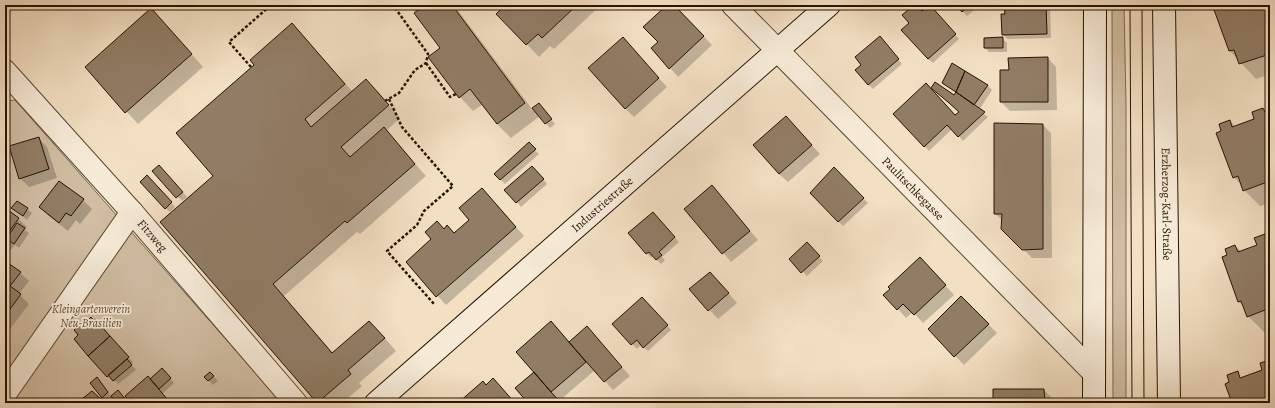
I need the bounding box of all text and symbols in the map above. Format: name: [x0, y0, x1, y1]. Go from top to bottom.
street label: Erzherzog-Karl-Straße: [1158, 147, 1175, 261]
street label: Paulitschkegasse: [878, 153, 948, 224]
street label: Industriestraße: [568, 173, 636, 236]
street label: Fitzweg: [134, 216, 171, 255]
park label: Kleingartenverein Neu-Brasilien: [52, 301, 130, 331]

